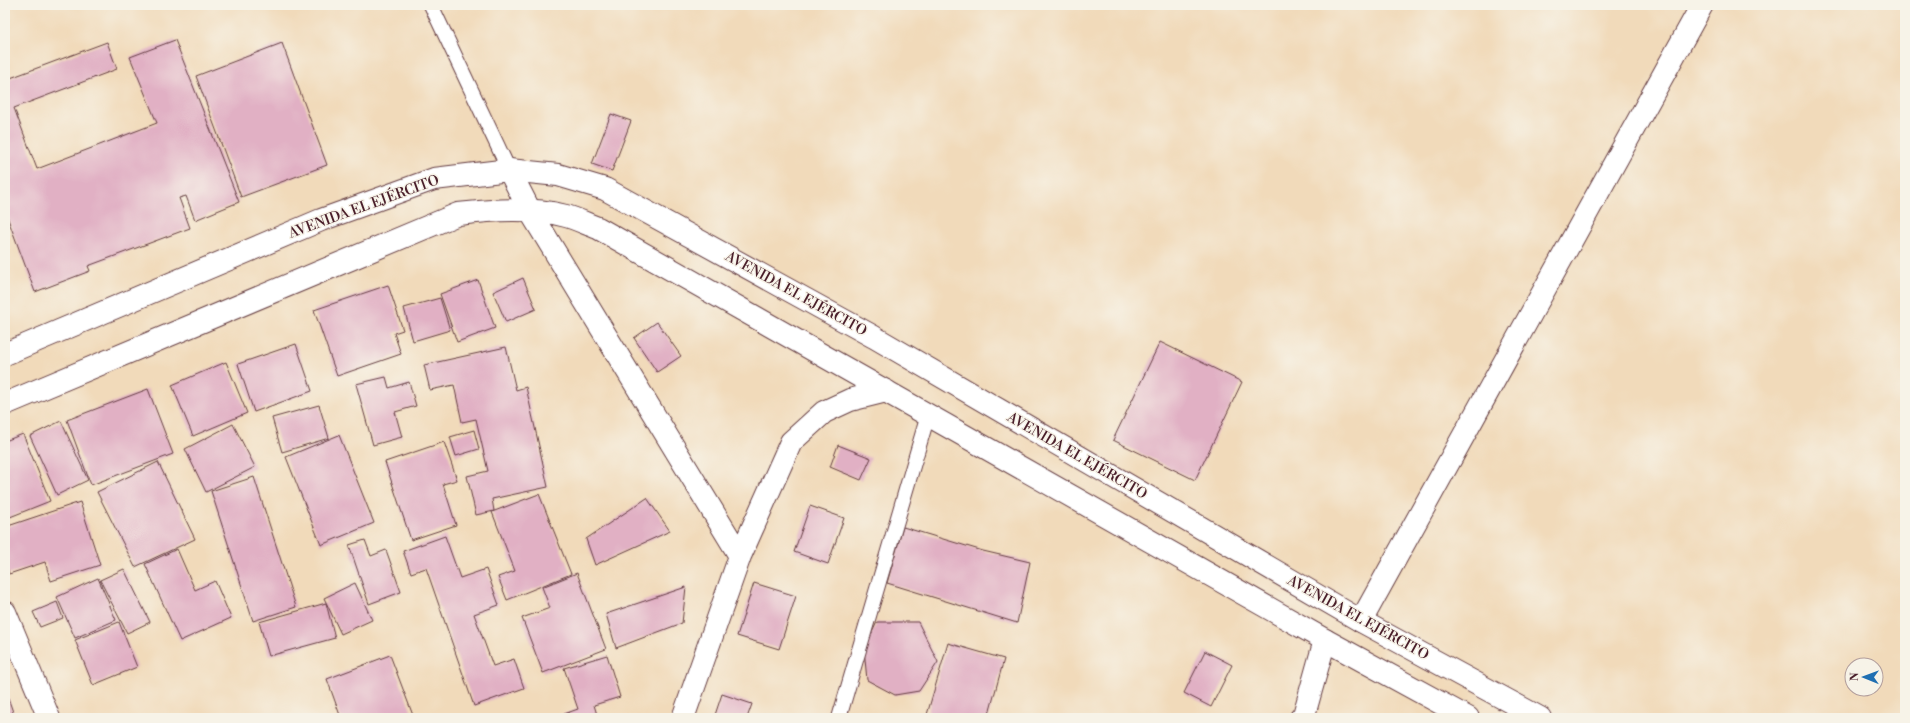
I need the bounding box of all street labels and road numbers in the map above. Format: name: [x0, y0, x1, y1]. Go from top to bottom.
street label: AVENIDA EL EJÉRCITO: [285, 169, 442, 243]
street label: AVENIDA EL EJÉRCITO: [721, 245, 871, 340]
street label: AVENIDA EL EJÉRCITO: [1003, 406, 1151, 504]
street label: AVENIDA EL EJÉRCITO: [1283, 569, 1433, 664]

